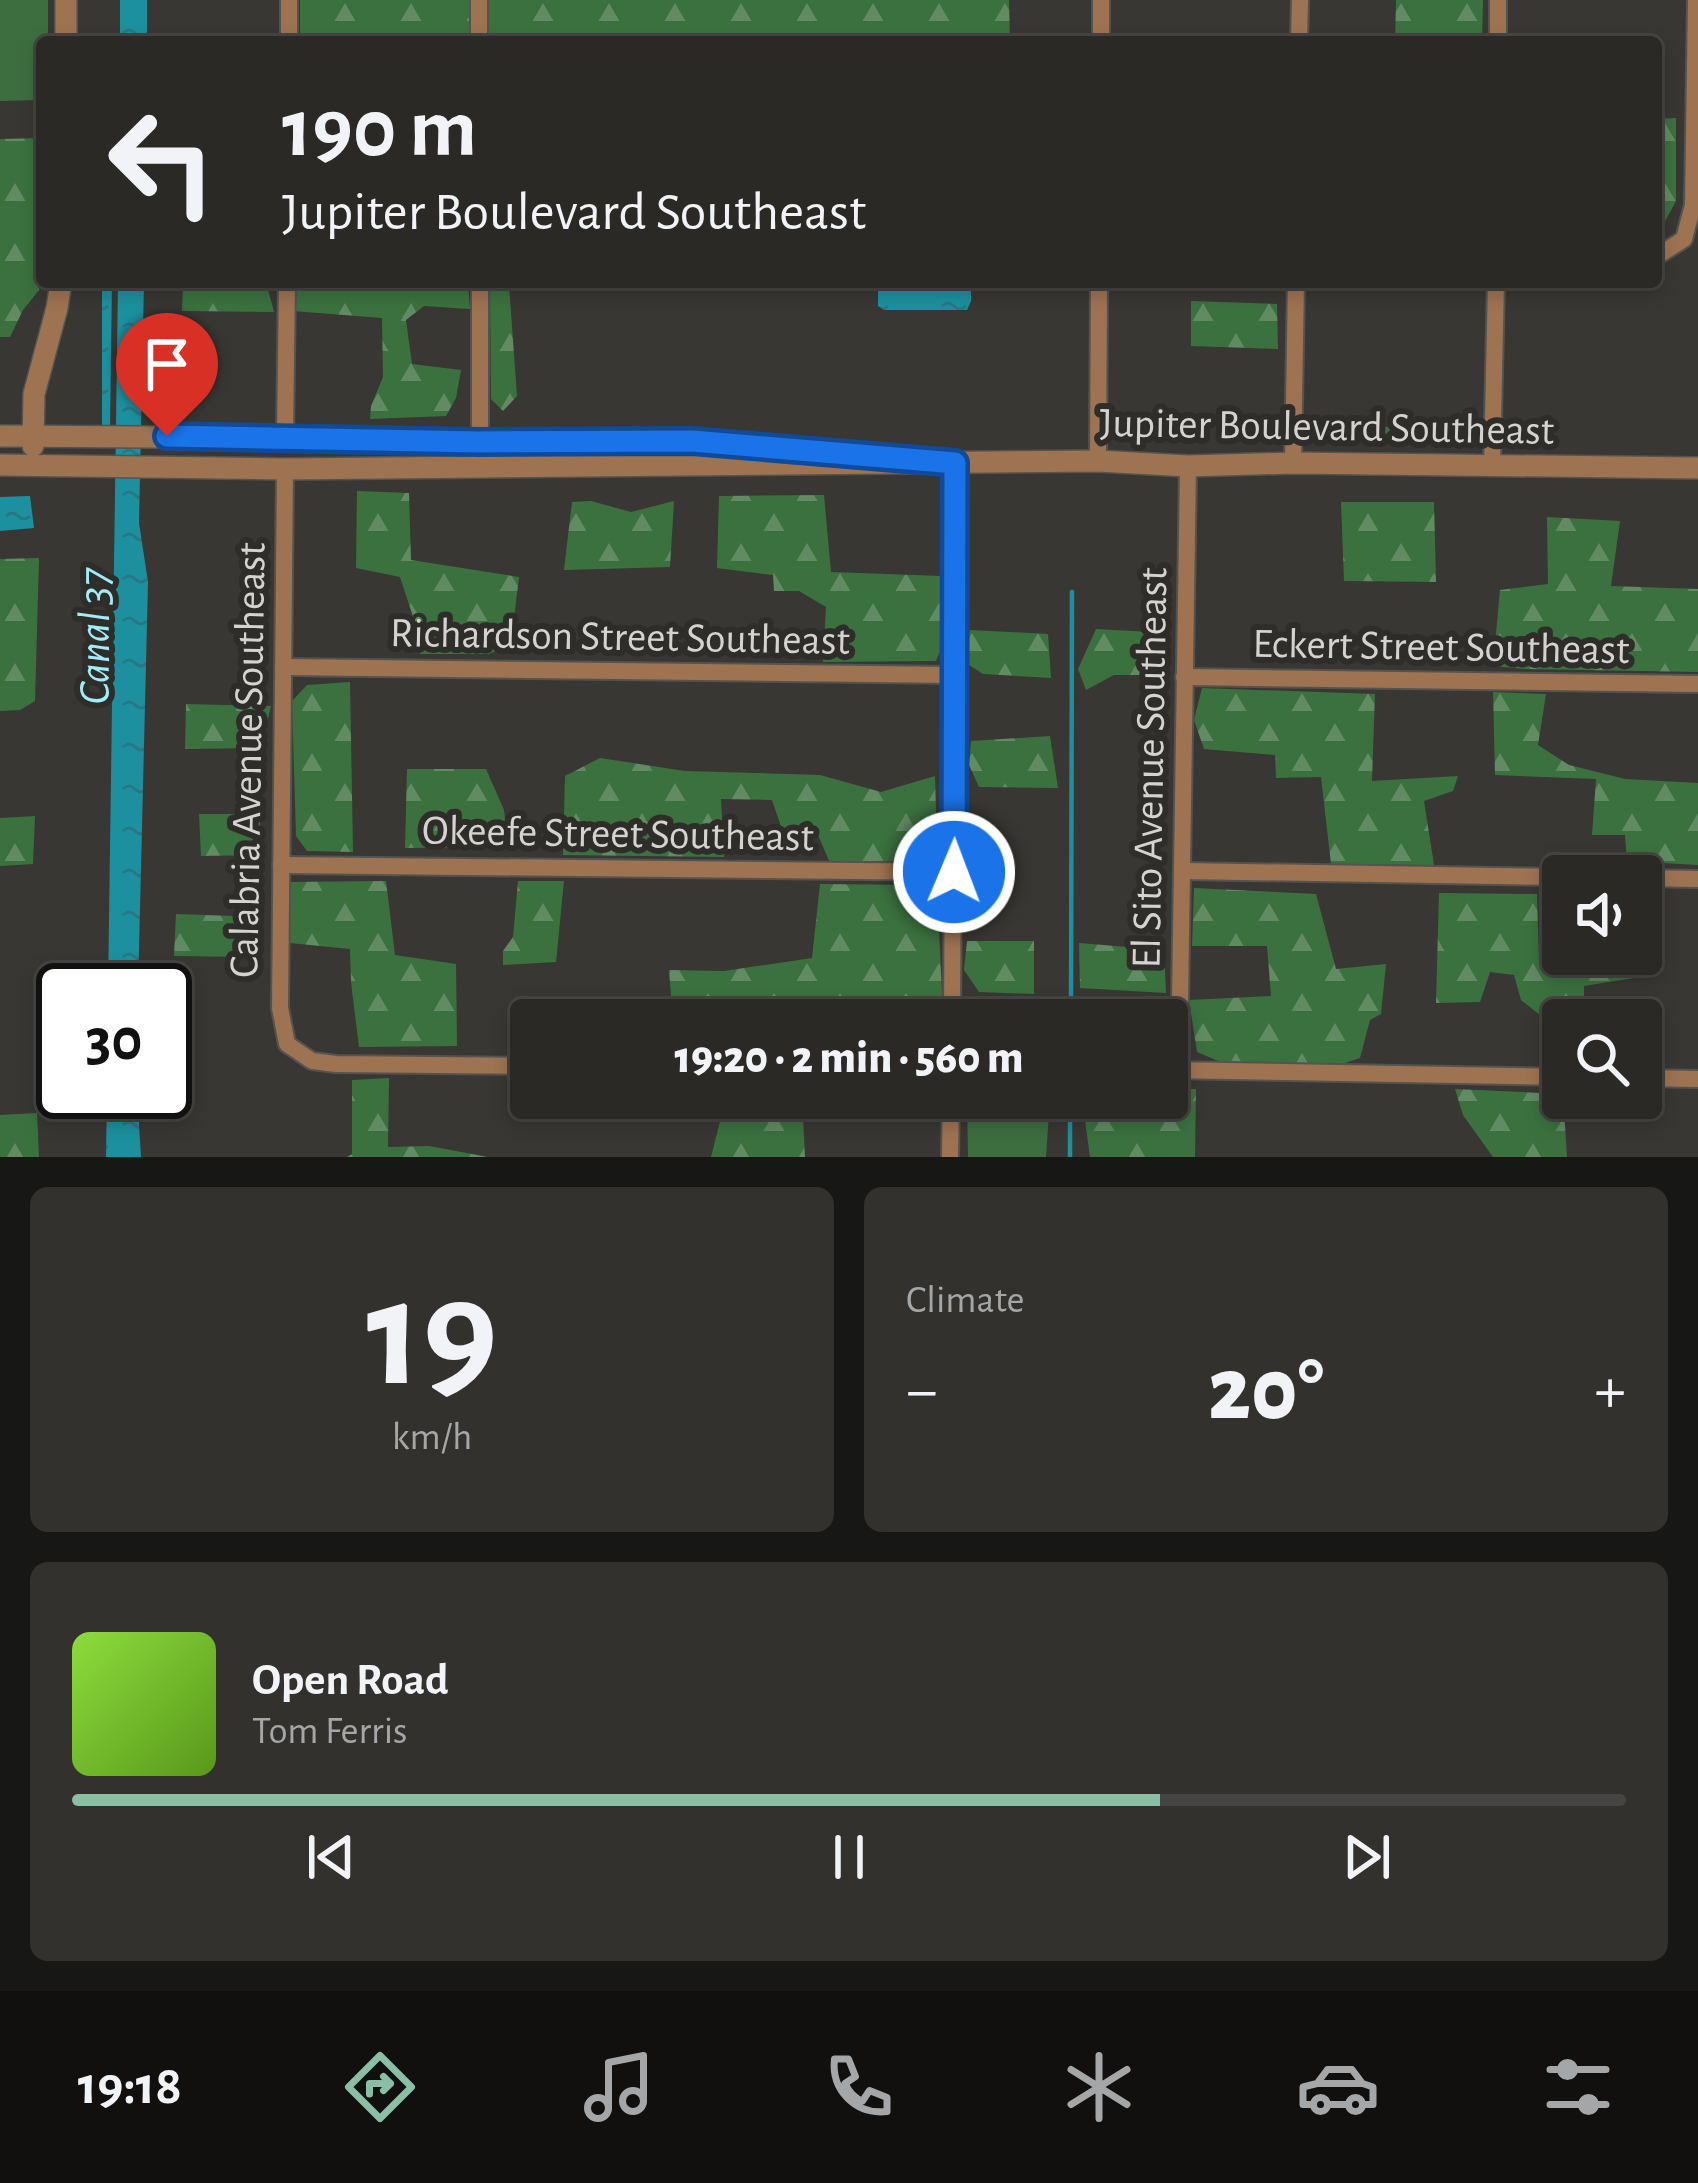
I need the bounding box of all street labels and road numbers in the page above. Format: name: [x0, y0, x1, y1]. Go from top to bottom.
street label: Jupiter Boulevard Southeast: [1099, 402, 1555, 452]
street label: Calabria Avenue Southeast: [223, 542, 273, 978]
street label: El Sito Avenue Southeast: [1126, 567, 1174, 969]
street label: Richardson Street Southeast: [390, 612, 850, 662]
street label: Eckert Street Southeast: [1252, 623, 1630, 671]
street label: Okeefe Street Southeast: [422, 810, 814, 858]

